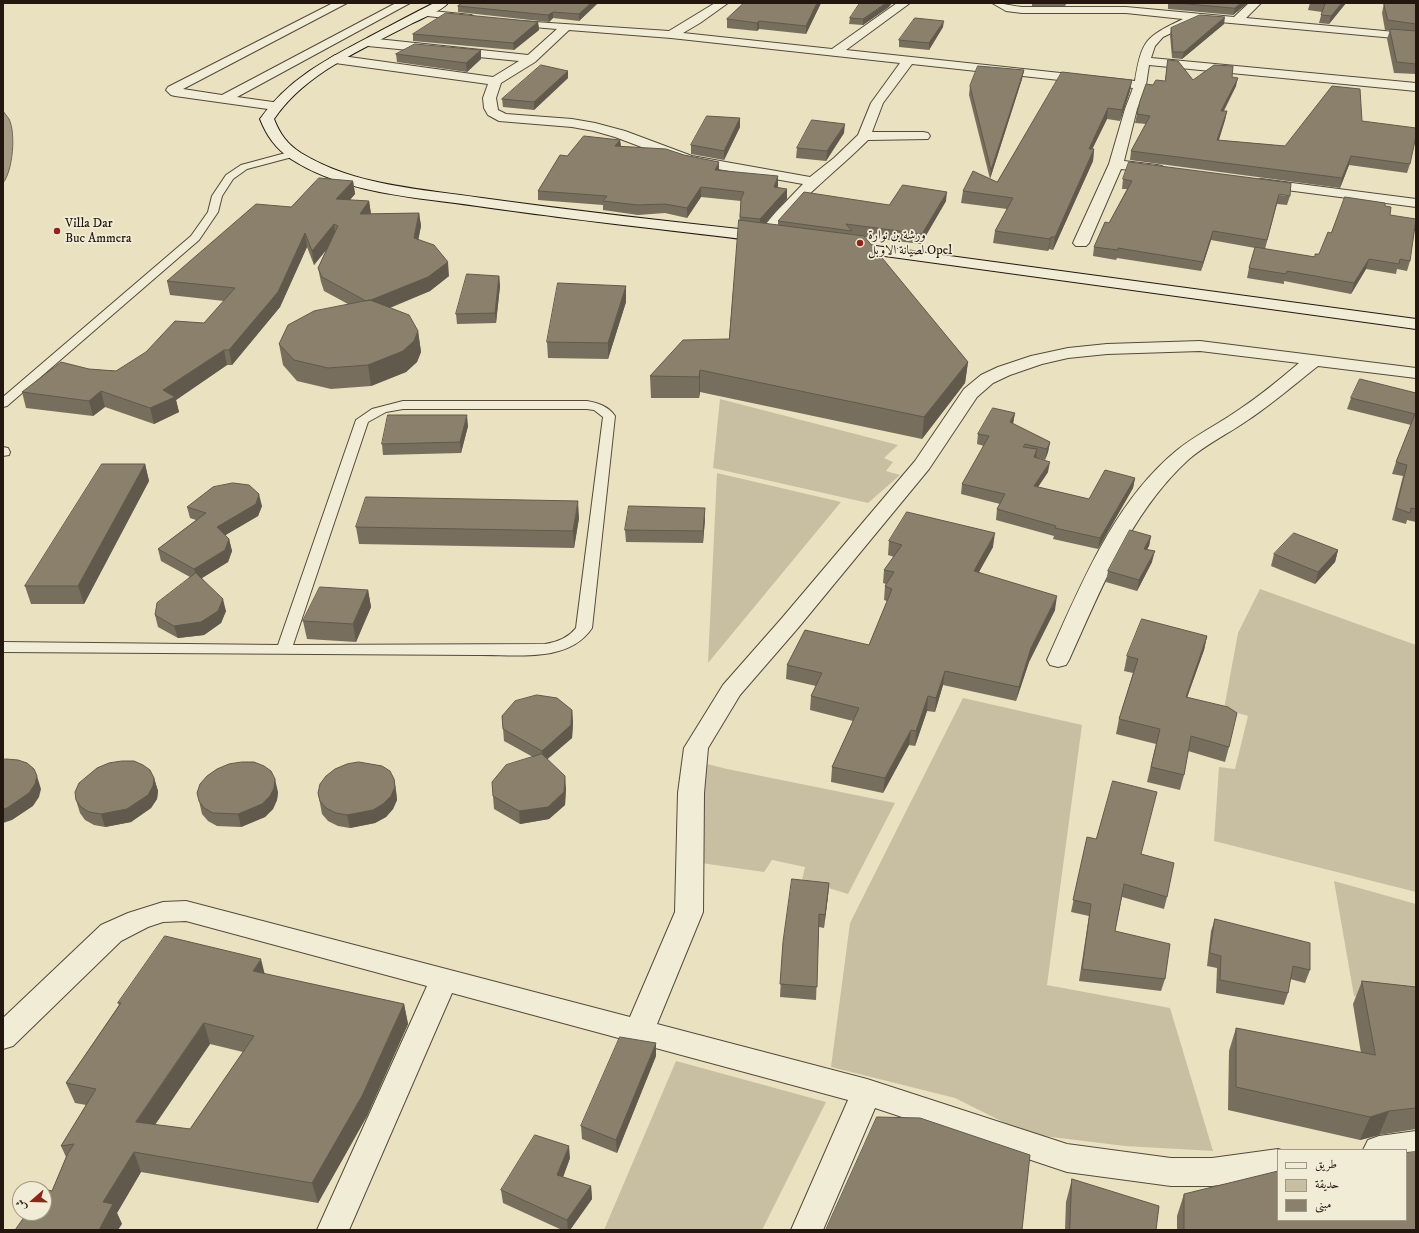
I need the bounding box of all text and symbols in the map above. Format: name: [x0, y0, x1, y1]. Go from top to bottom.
place label: Villa Dar Buc Ammera: [65, 216, 131, 247]
marker: Villa Dar Buc Ammera: [52, 226, 62, 236]
place label: ورشة بن نوارة لصيانة الاوبل Opel: [868, 228, 952, 259]
marker: ورشة بن نوارة لصيانة الاوبل Opel: [855, 238, 865, 248]
legend: [1277, 1149, 1407, 1221]
text: طريق: [1315, 1157, 1337, 1172]
text: حديقة: [1315, 1177, 1339, 1192]
north arrow: [12, 1181, 52, 1221]
text: ش: [13, 1197, 30, 1212]
text: مبنى: [1315, 1197, 1331, 1212]

